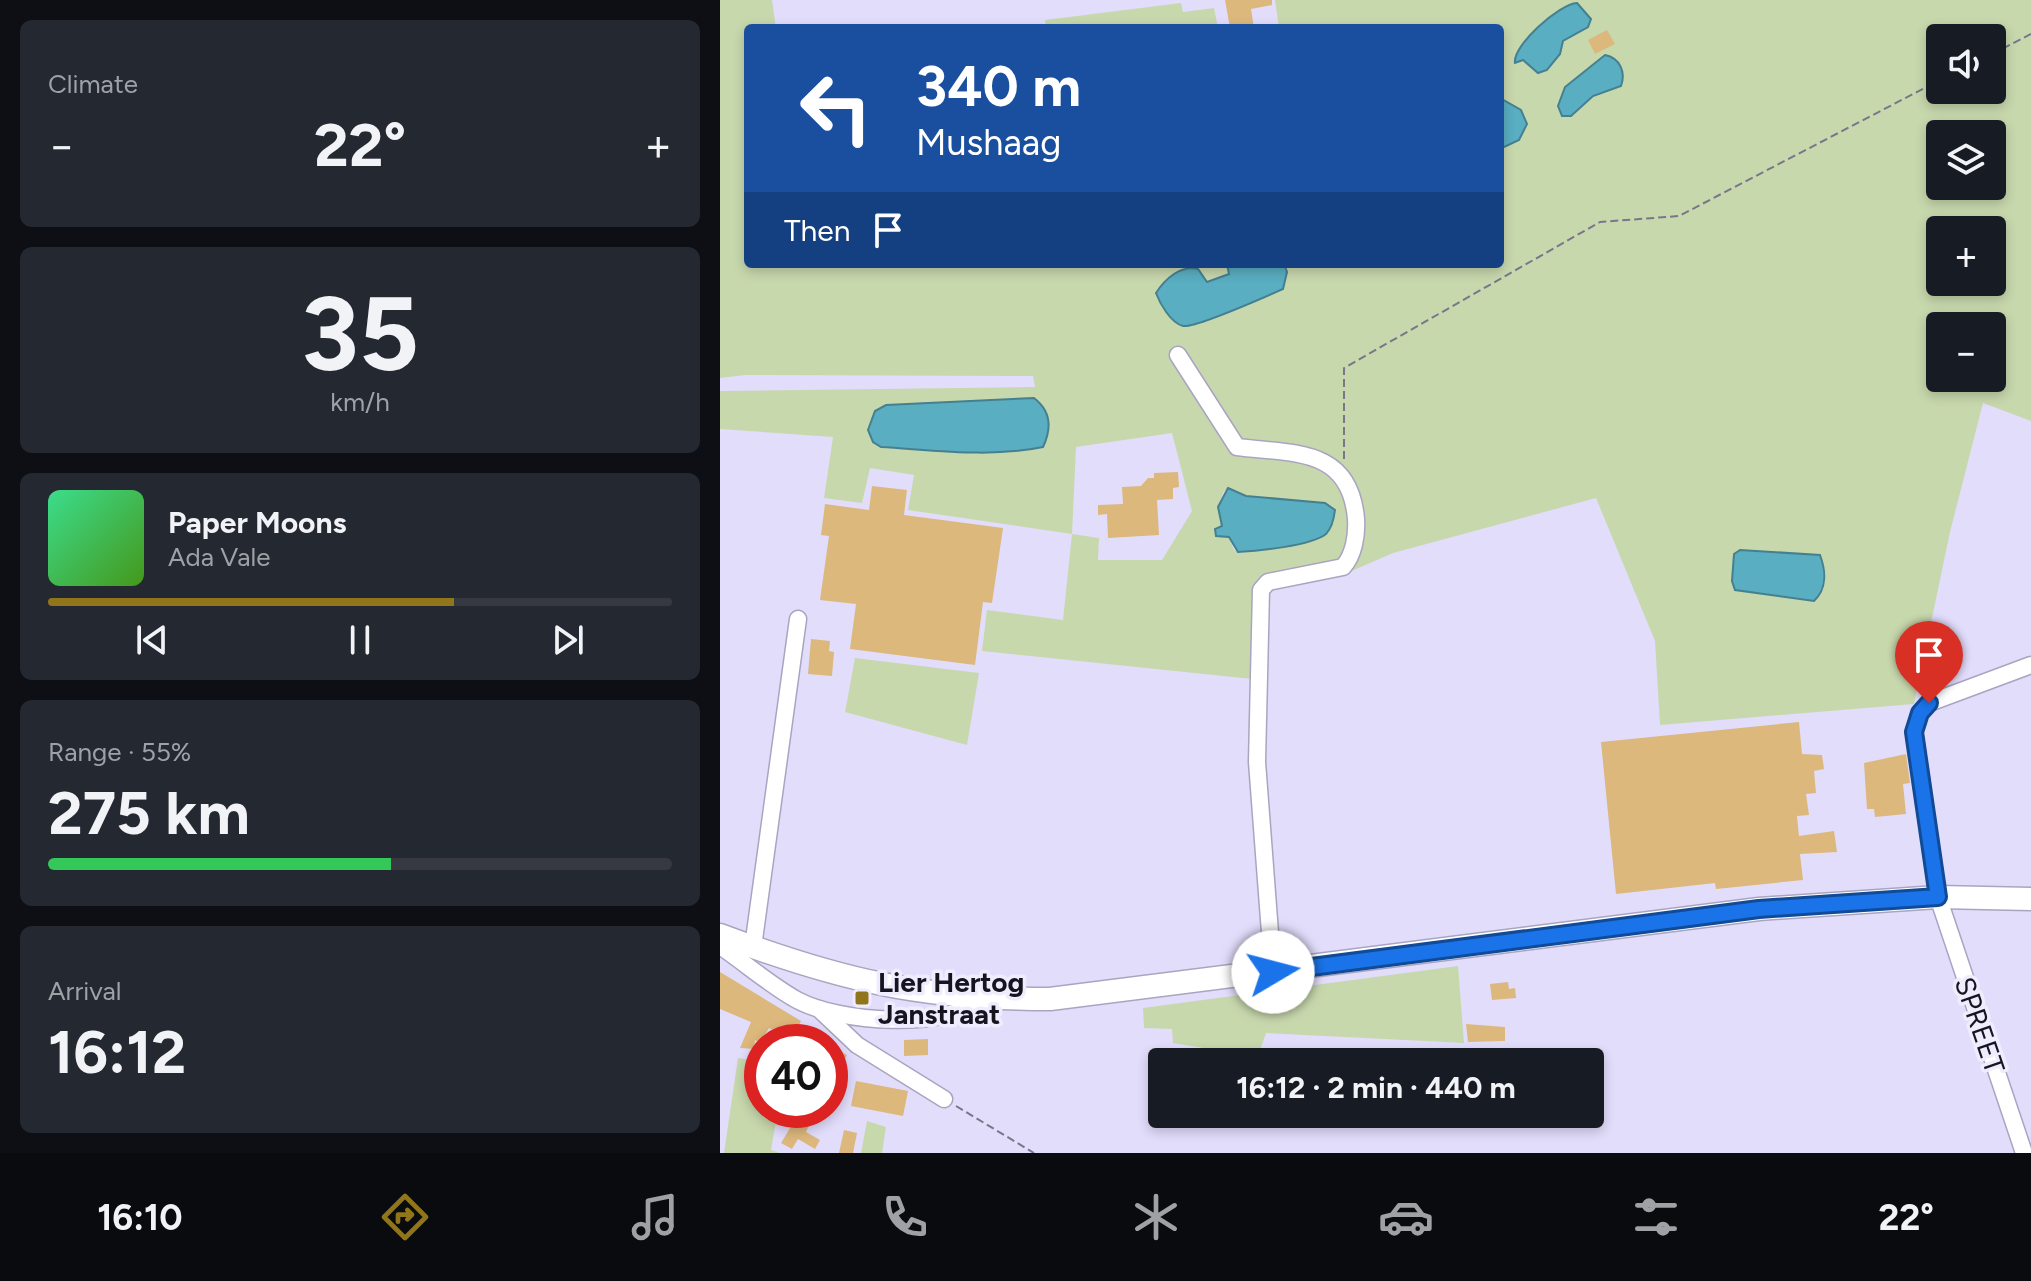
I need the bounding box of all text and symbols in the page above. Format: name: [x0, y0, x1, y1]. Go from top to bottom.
map controls: [1926, 24, 2006, 392]
button: sound: [1926, 24, 2006, 104]
text: 340 m: [916, 53, 1081, 120]
icon: left: [784, 56, 888, 160]
text: Climate: [48, 68, 138, 100]
text: 22°: [314, 109, 406, 181]
text: −: [48, 119, 75, 172]
text: +: [645, 119, 672, 172]
button: layers: [1926, 120, 2006, 200]
text: Mushaag: [916, 121, 1061, 164]
icon: arrive: [866, 208, 910, 252]
text: Then: [784, 212, 850, 249]
button: +: [1926, 216, 2006, 296]
text: 35: [301, 271, 419, 396]
button: −: [1926, 312, 2006, 392]
text: km/h: [330, 386, 390, 418]
text: Paper Moons: [168, 504, 347, 541]
text: Ada Vale: [168, 541, 271, 573]
icon: previous: [130, 618, 174, 662]
icon: pause: [338, 618, 382, 662]
icon: next: [546, 618, 590, 662]
pin: [1895, 621, 1963, 703]
icon: arrive: [1907, 633, 1951, 677]
text: Range · 55%: [48, 736, 191, 768]
text: 275 km: [48, 777, 250, 849]
position arrow: [1231, 930, 1315, 1014]
place label: Lier Hertog Janstraat: [878, 965, 1024, 1031]
street label: SPREET: [1948, 972, 2012, 1078]
text: Arrival: [48, 975, 121, 1007]
marker: Lier Hertog Janstraat: [853, 989, 871, 1007]
text: 16:12: [48, 1016, 186, 1088]
speed limit sign: 40: [744, 1024, 848, 1128]
text: 16:12 · 2 min · 440 m: [1236, 1069, 1516, 1106]
icon: directions: [377, 1189, 433, 1245]
icon: music: [627, 1189, 683, 1245]
icon: phone: [877, 1189, 933, 1245]
icon: climate: [1128, 1189, 1184, 1245]
icon: car: [1378, 1189, 1434, 1245]
icon: filters: [1628, 1189, 1684, 1245]
text: 16:10: [97, 1196, 183, 1239]
text: 22°: [1879, 1196, 1934, 1239]

